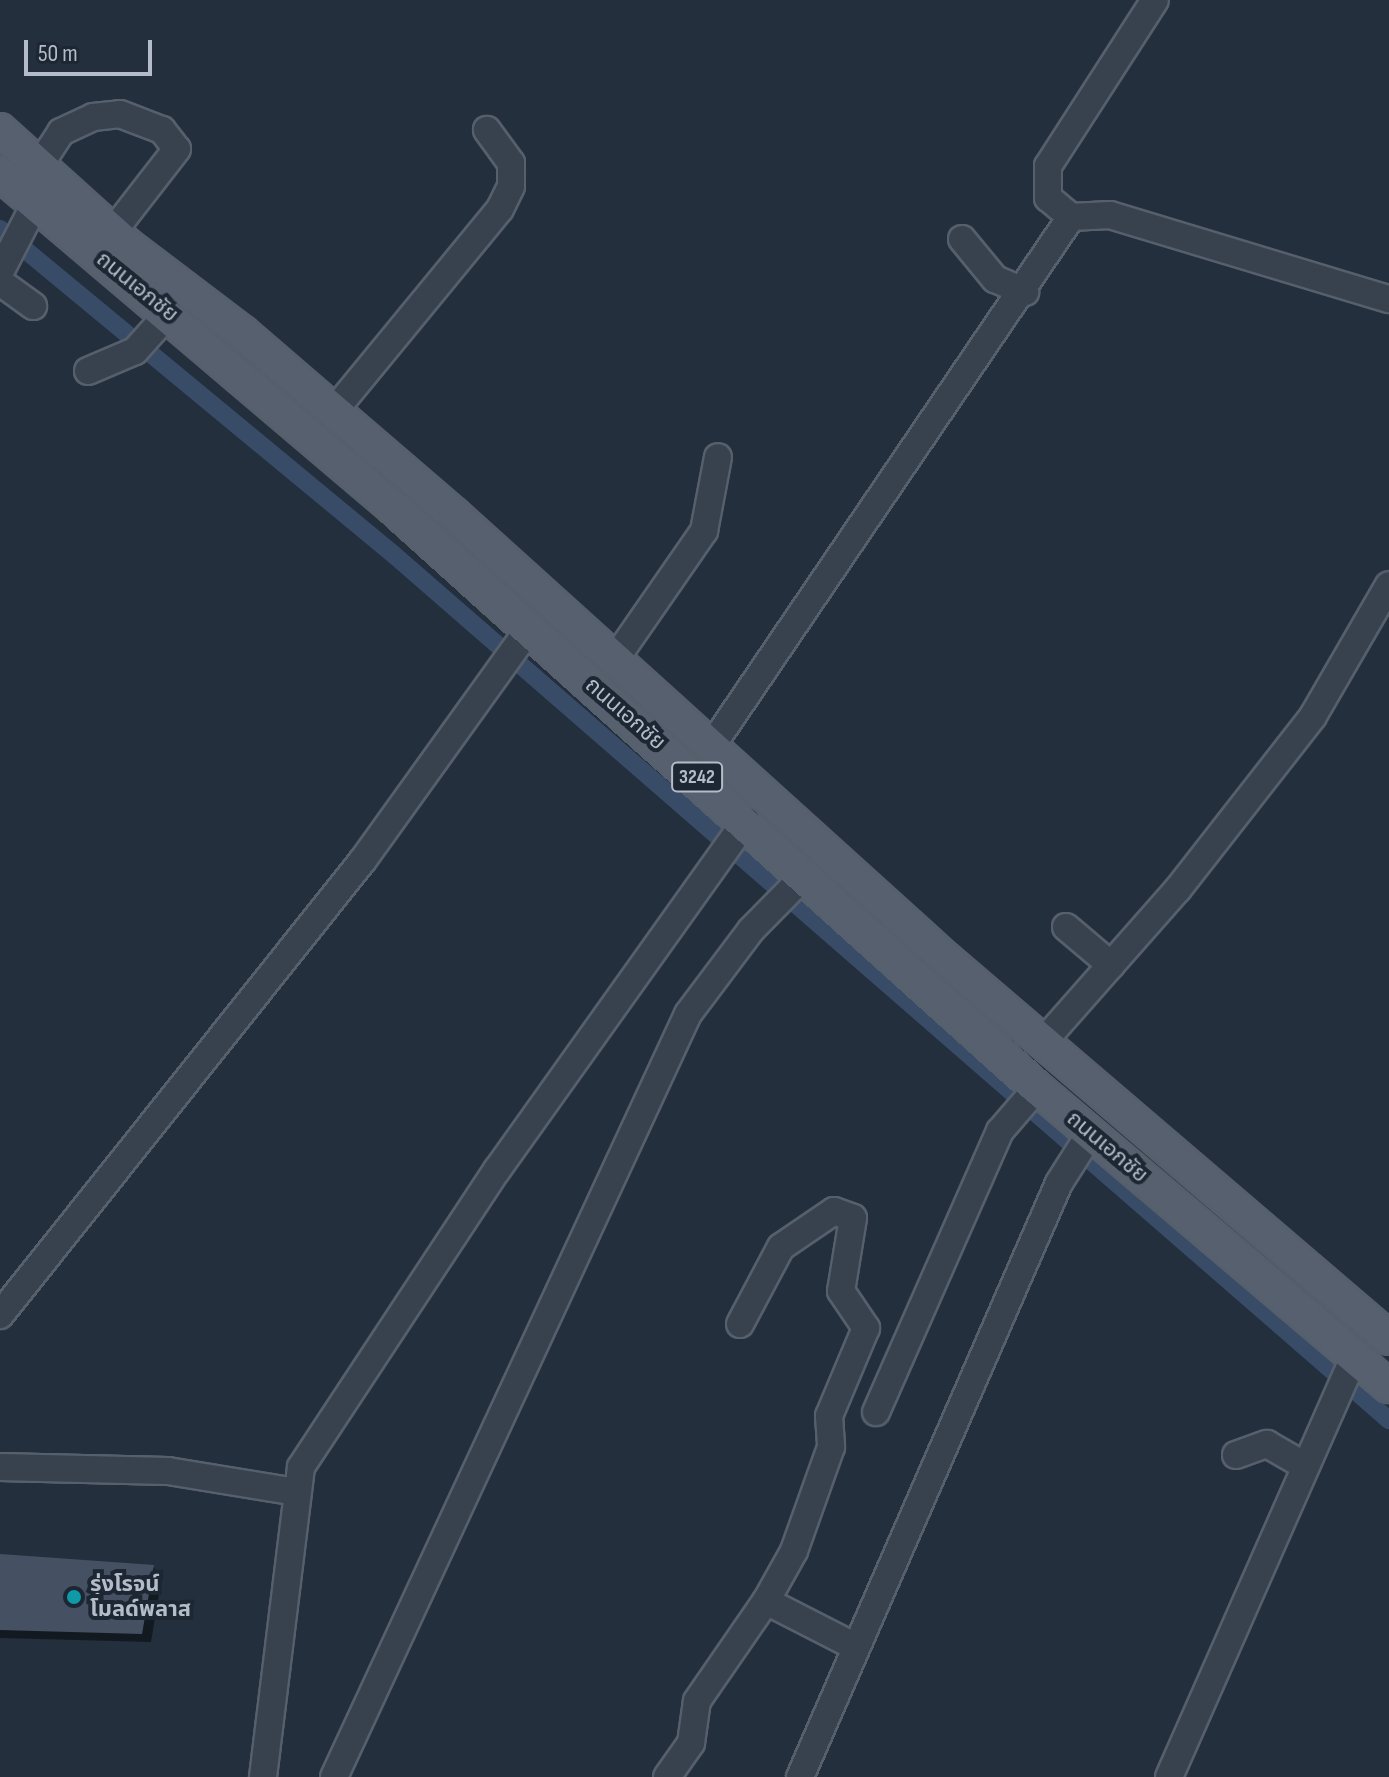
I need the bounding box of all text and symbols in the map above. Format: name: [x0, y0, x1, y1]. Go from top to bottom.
scale bar: [28, 24, 156, 74]
text: 50 m: [38, 39, 78, 68]
street label: ถนนเอกชัย: [91, 246, 183, 328]
street label: ถนนเอกชัย: [580, 672, 670, 756]
road number: 3242: [671, 761, 723, 793]
street label: ถนนเอกชัย: [1061, 1106, 1153, 1188]
place label: รุ่งโรจน์ โมลด์พลาส: [90, 1571, 191, 1622]
marker: รุ่งโรจน์ โมลด์พลาส: [65, 1588, 83, 1606]

